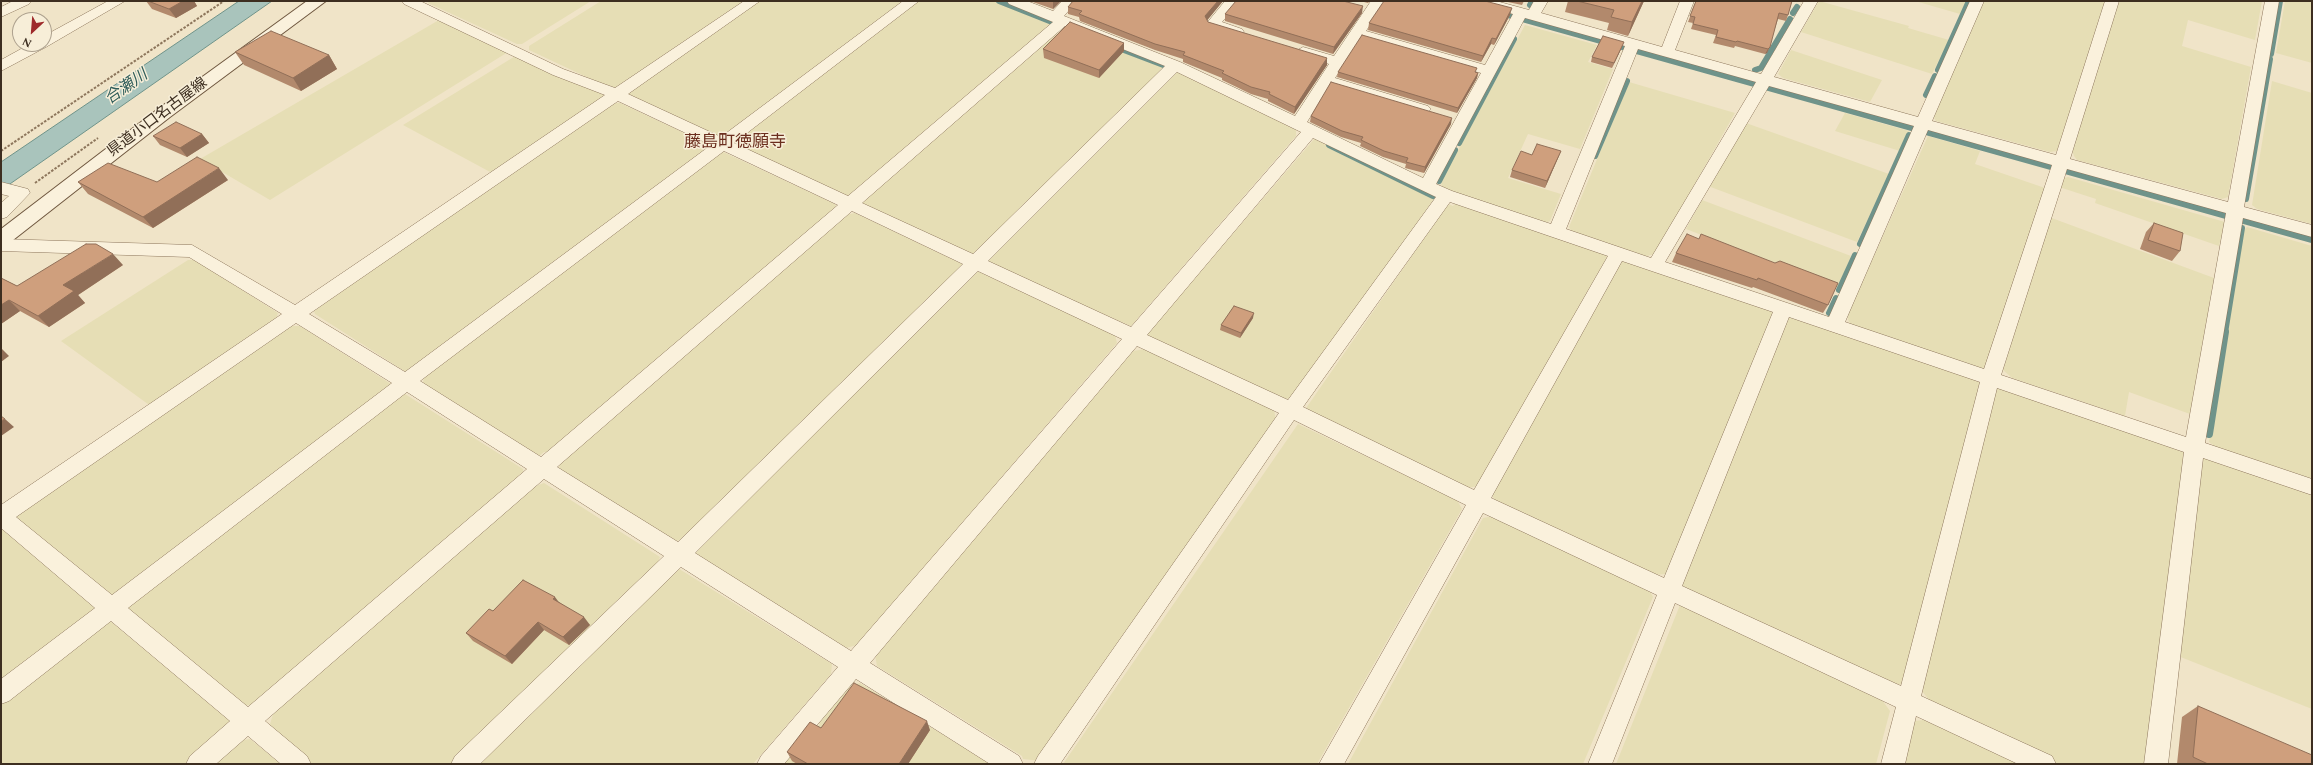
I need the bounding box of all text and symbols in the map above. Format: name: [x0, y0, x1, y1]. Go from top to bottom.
north arrow: [12, 12, 52, 52]
text: N: [19, 33, 35, 52]
water label: 合瀬川: [102, 66, 152, 110]
street label: 県道小口名古屋線: [105, 75, 211, 161]
district label: 藤島町徳願寺: [684, 134, 786, 154]

